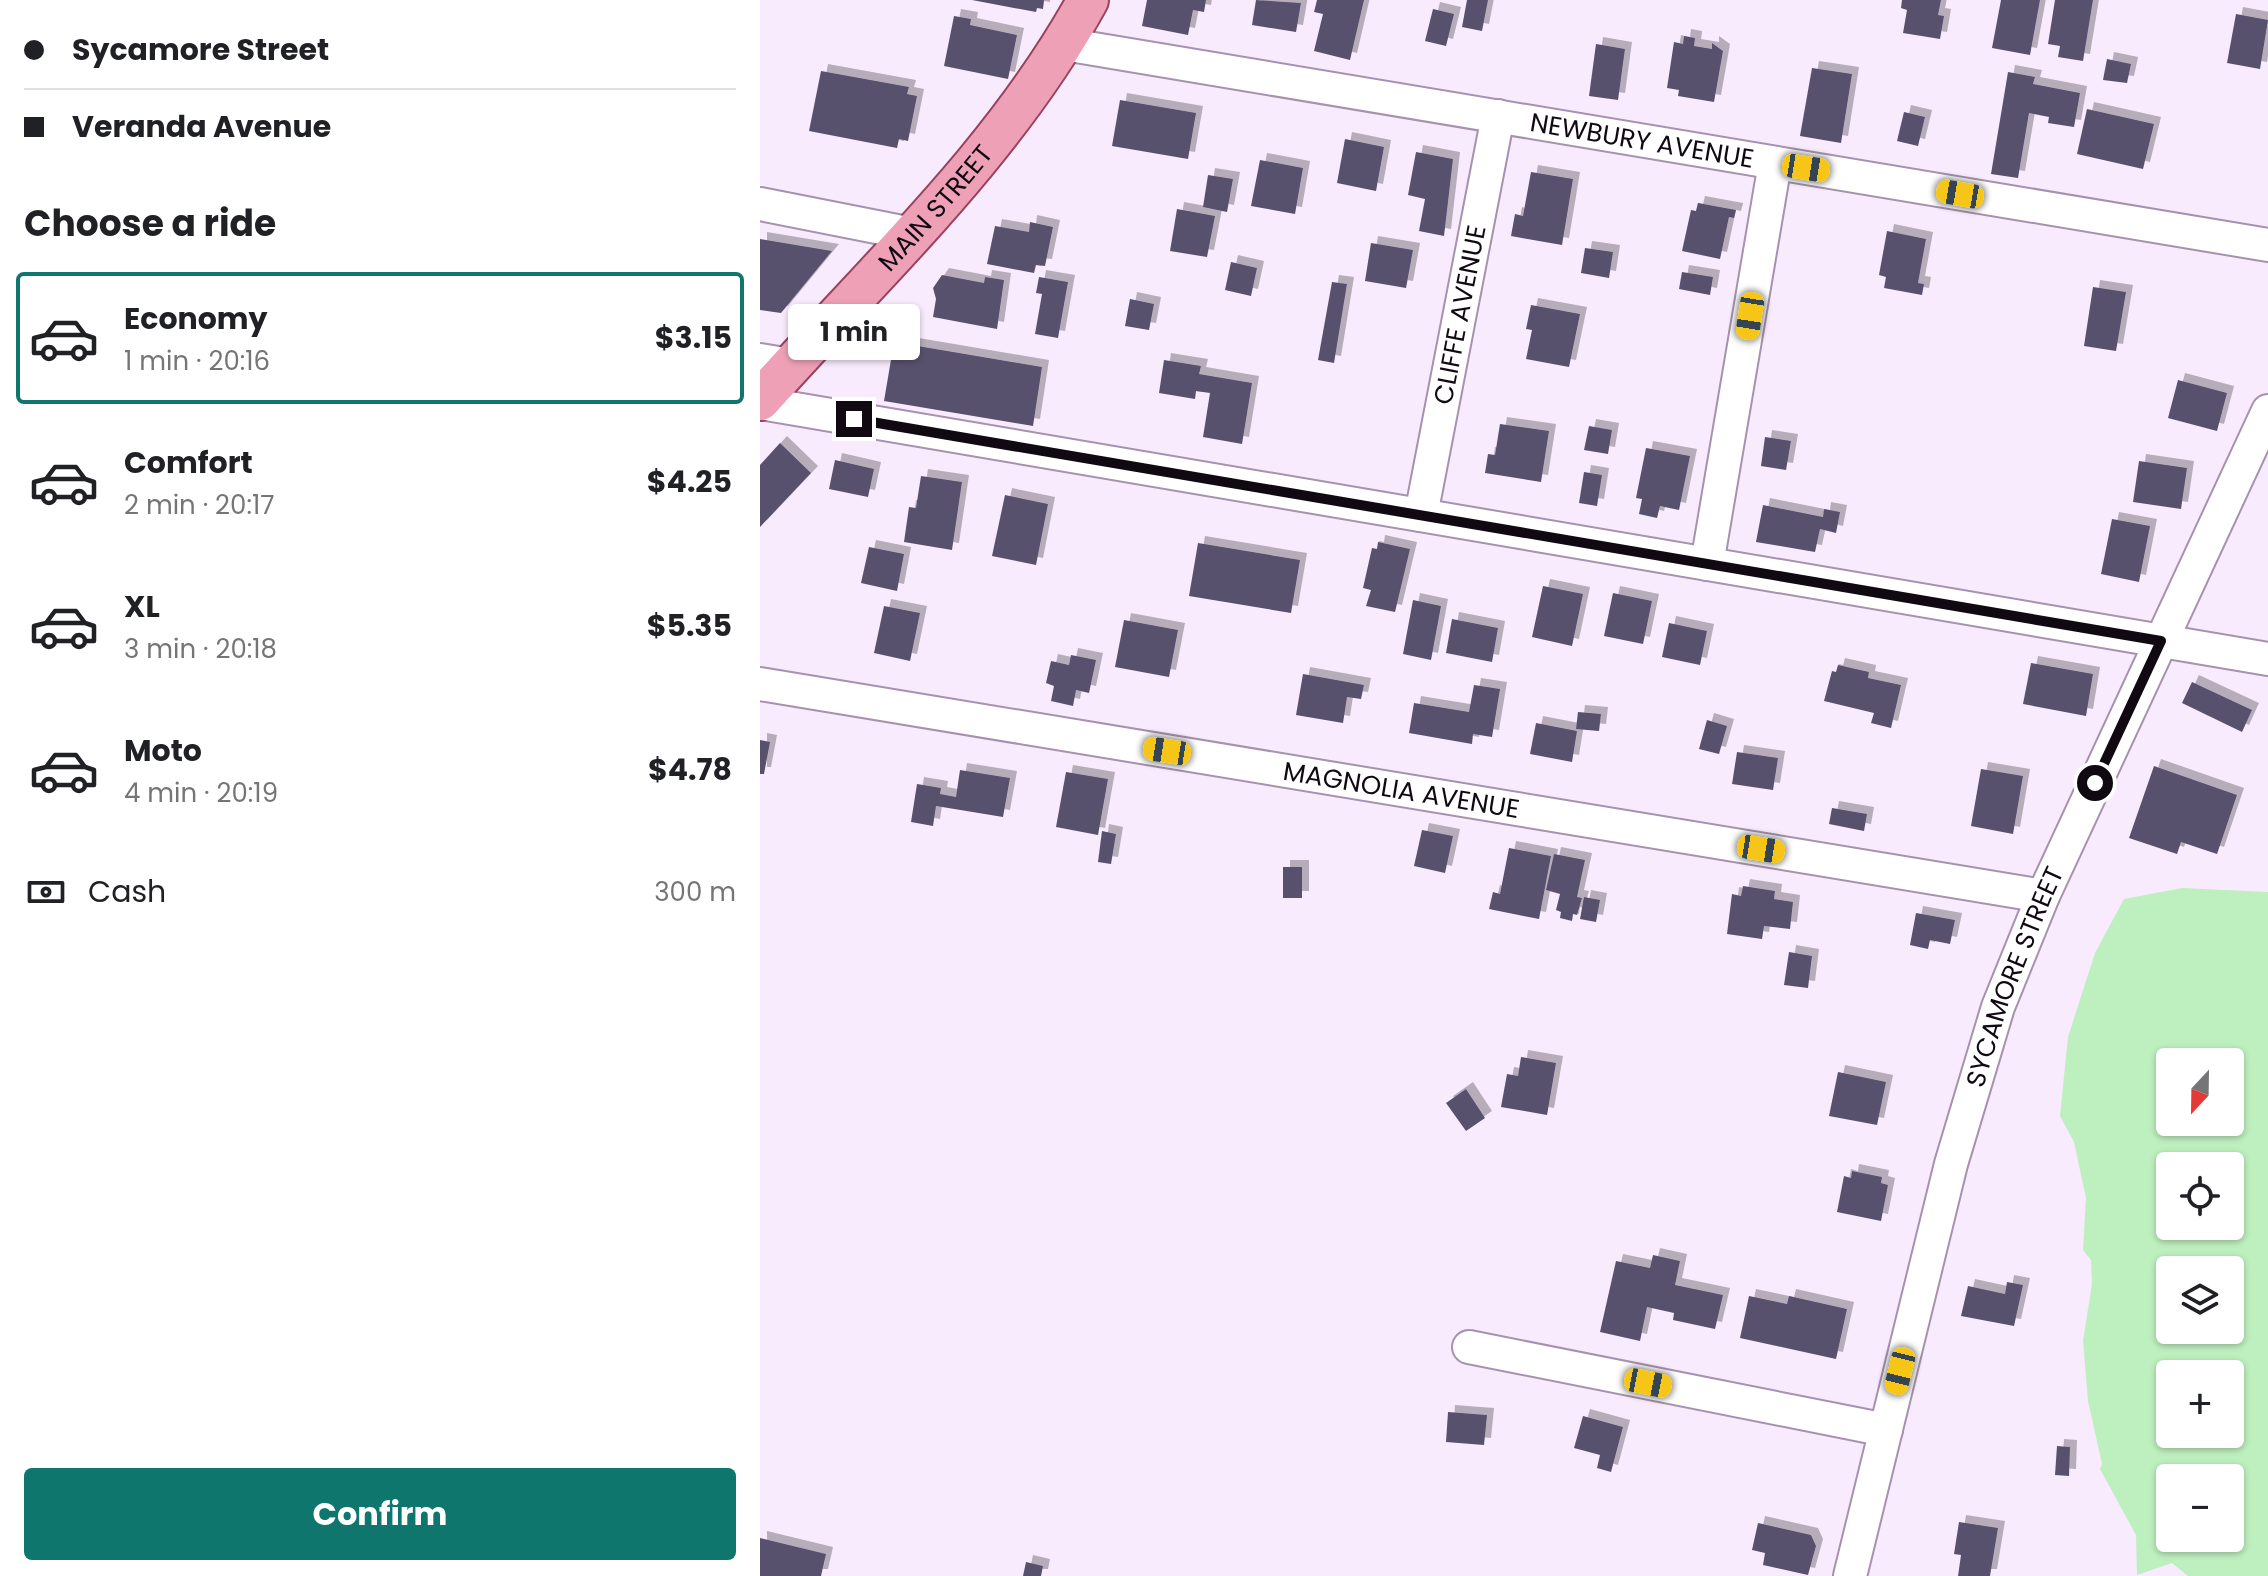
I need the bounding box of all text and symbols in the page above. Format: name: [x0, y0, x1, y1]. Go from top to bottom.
text: Sycamore Street: [72, 28, 329, 71]
street label: NEWBURY AVENUE: [1528, 104, 1756, 177]
text: Veranda Avenue: [72, 105, 331, 148]
street label: MAIN STREET: [870, 137, 1001, 279]
car: [1780, 152, 1832, 184]
car: [1934, 178, 1986, 210]
text: Choose a ride: [24, 198, 276, 249]
street label: CLIFFE AVENUE: [1425, 222, 1495, 407]
car: [1734, 290, 1766, 342]
text: Economy: [124, 297, 268, 340]
icon: car: [28, 302, 100, 374]
callout: 1 min: [788, 303, 920, 359]
text: 1 min: [820, 314, 888, 350]
text: $3.15: [655, 316, 732, 359]
text: 1 min · 20:16: [124, 343, 270, 379]
route end: [836, 401, 872, 437]
text: Comfort: [124, 441, 253, 484]
icon: car: [28, 446, 100, 518]
text: $4.25: [647, 460, 732, 503]
text: 2 min · 20:17: [124, 487, 274, 523]
text: XL: [124, 585, 160, 628]
icon: car: [28, 590, 100, 662]
text: $5.35: [647, 604, 732, 647]
text: 3 min · 20:18: [124, 631, 277, 667]
text: Moto: [124, 729, 202, 772]
icon: car: [28, 734, 100, 806]
car: [1141, 735, 1193, 767]
text: $4.78: [648, 748, 732, 791]
street label: MAGNOLIA AVENUE: [1281, 753, 1522, 827]
route start: [2077, 765, 2113, 801]
text: 4 min · 20:19: [124, 775, 278, 811]
car: [1735, 833, 1787, 865]
street label: SYCAMORE STREET: [1957, 861, 2072, 1091]
icon: cash: [24, 870, 68, 914]
text: Cash: [88, 870, 166, 913]
text: 300 m: [654, 874, 736, 910]
north arrow: [2156, 1048, 2244, 1136]
map controls: [2156, 1048, 2244, 1552]
button: locate: [2156, 1152, 2244, 1240]
button: layers: [2156, 1256, 2244, 1344]
car: [1883, 1345, 1917, 1397]
button: +: [2156, 1360, 2244, 1448]
car: [1622, 1367, 1674, 1399]
button: −: [2156, 1464, 2244, 1552]
button: Confirm: [24, 1468, 736, 1560]

